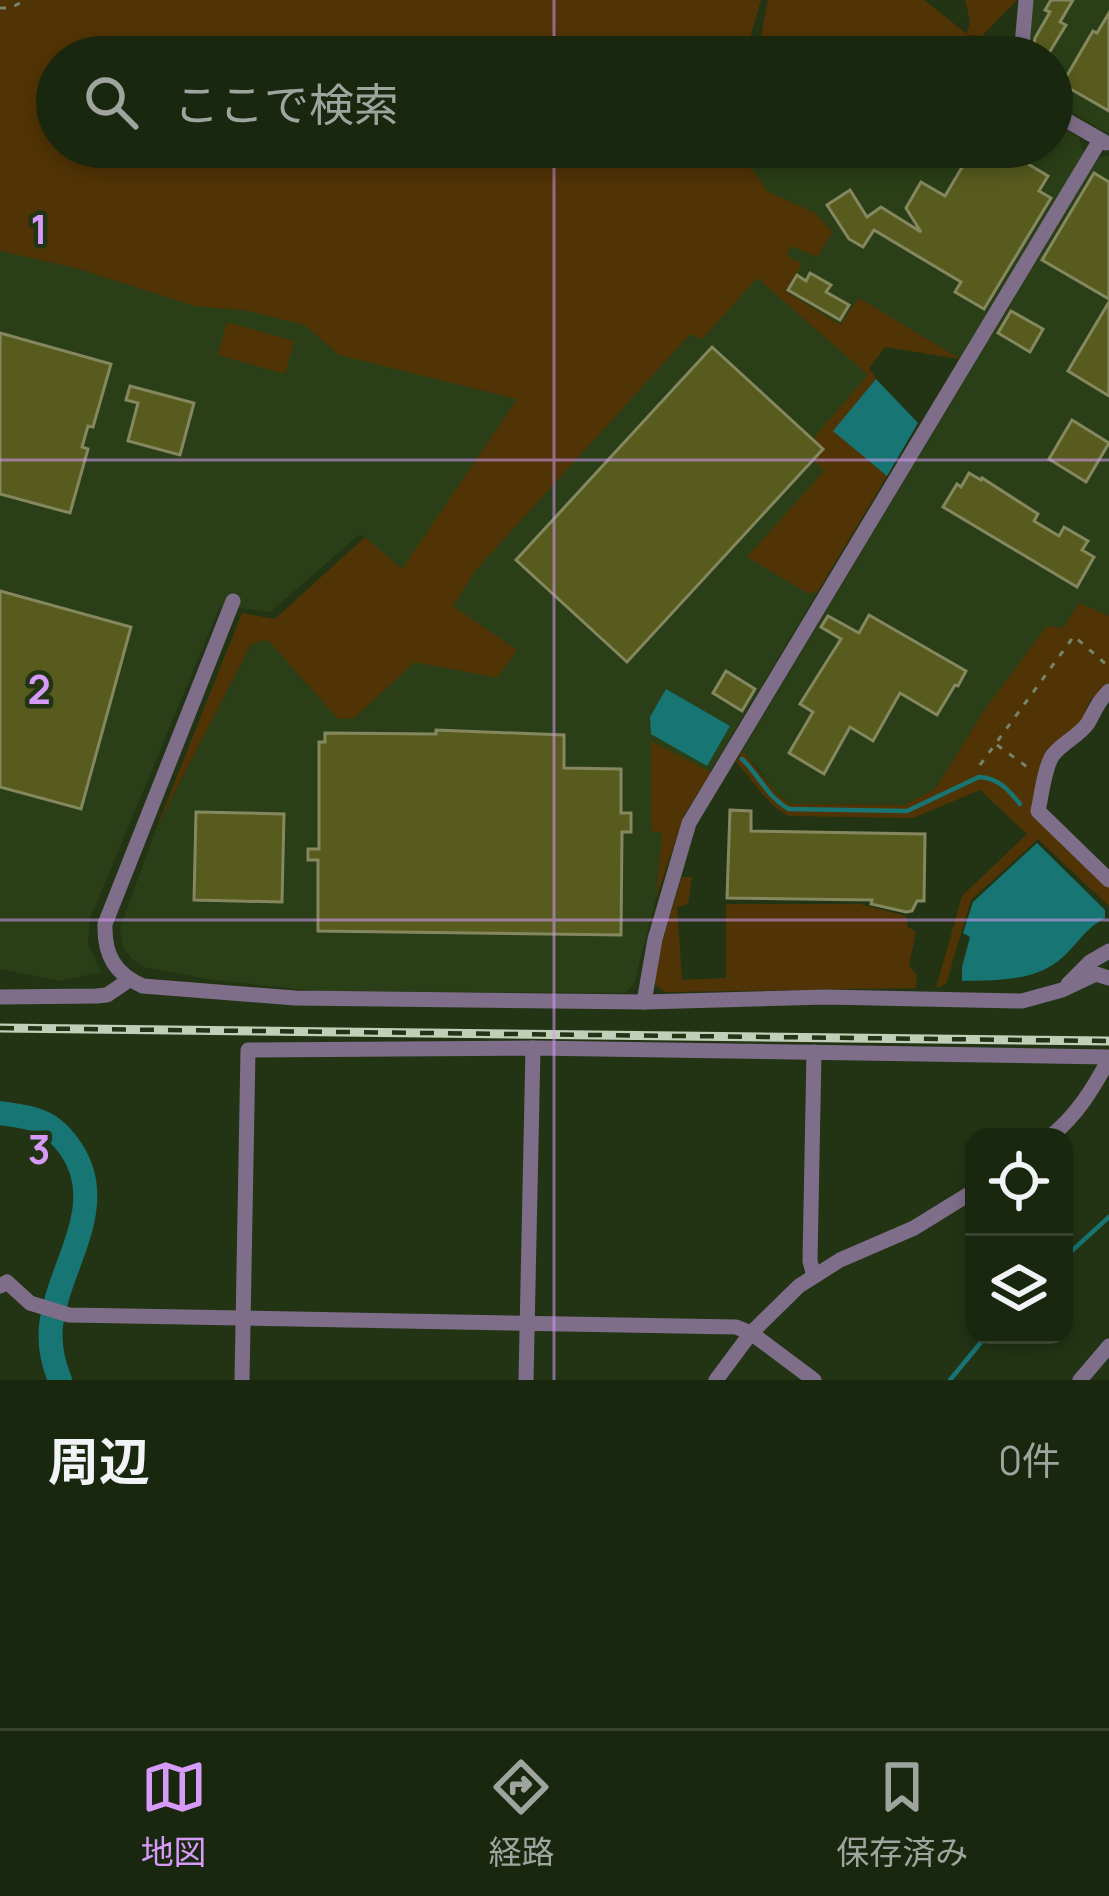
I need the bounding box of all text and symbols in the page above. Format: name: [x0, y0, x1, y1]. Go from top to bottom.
search box: [36, 36, 1073, 168]
icon: search: [78, 69, 144, 135]
text: ここで検索: [174, 73, 399, 135]
text: 1: [30, 202, 48, 256]
text: 2: [27, 662, 51, 716]
text: 3: [28, 1122, 50, 1176]
map controls: [965, 1128, 1073, 1344]
button: locate: [965, 1128, 1073, 1236]
button: layers: [965, 1236, 1073, 1344]
text: 周辺: [48, 1426, 150, 1495]
text: 0件: [998, 1433, 1061, 1487]
tab: 地図: [141, 1754, 207, 1874]
tab: 経路: [488, 1754, 554, 1874]
tab: 保存済み: [836, 1754, 968, 1874]

